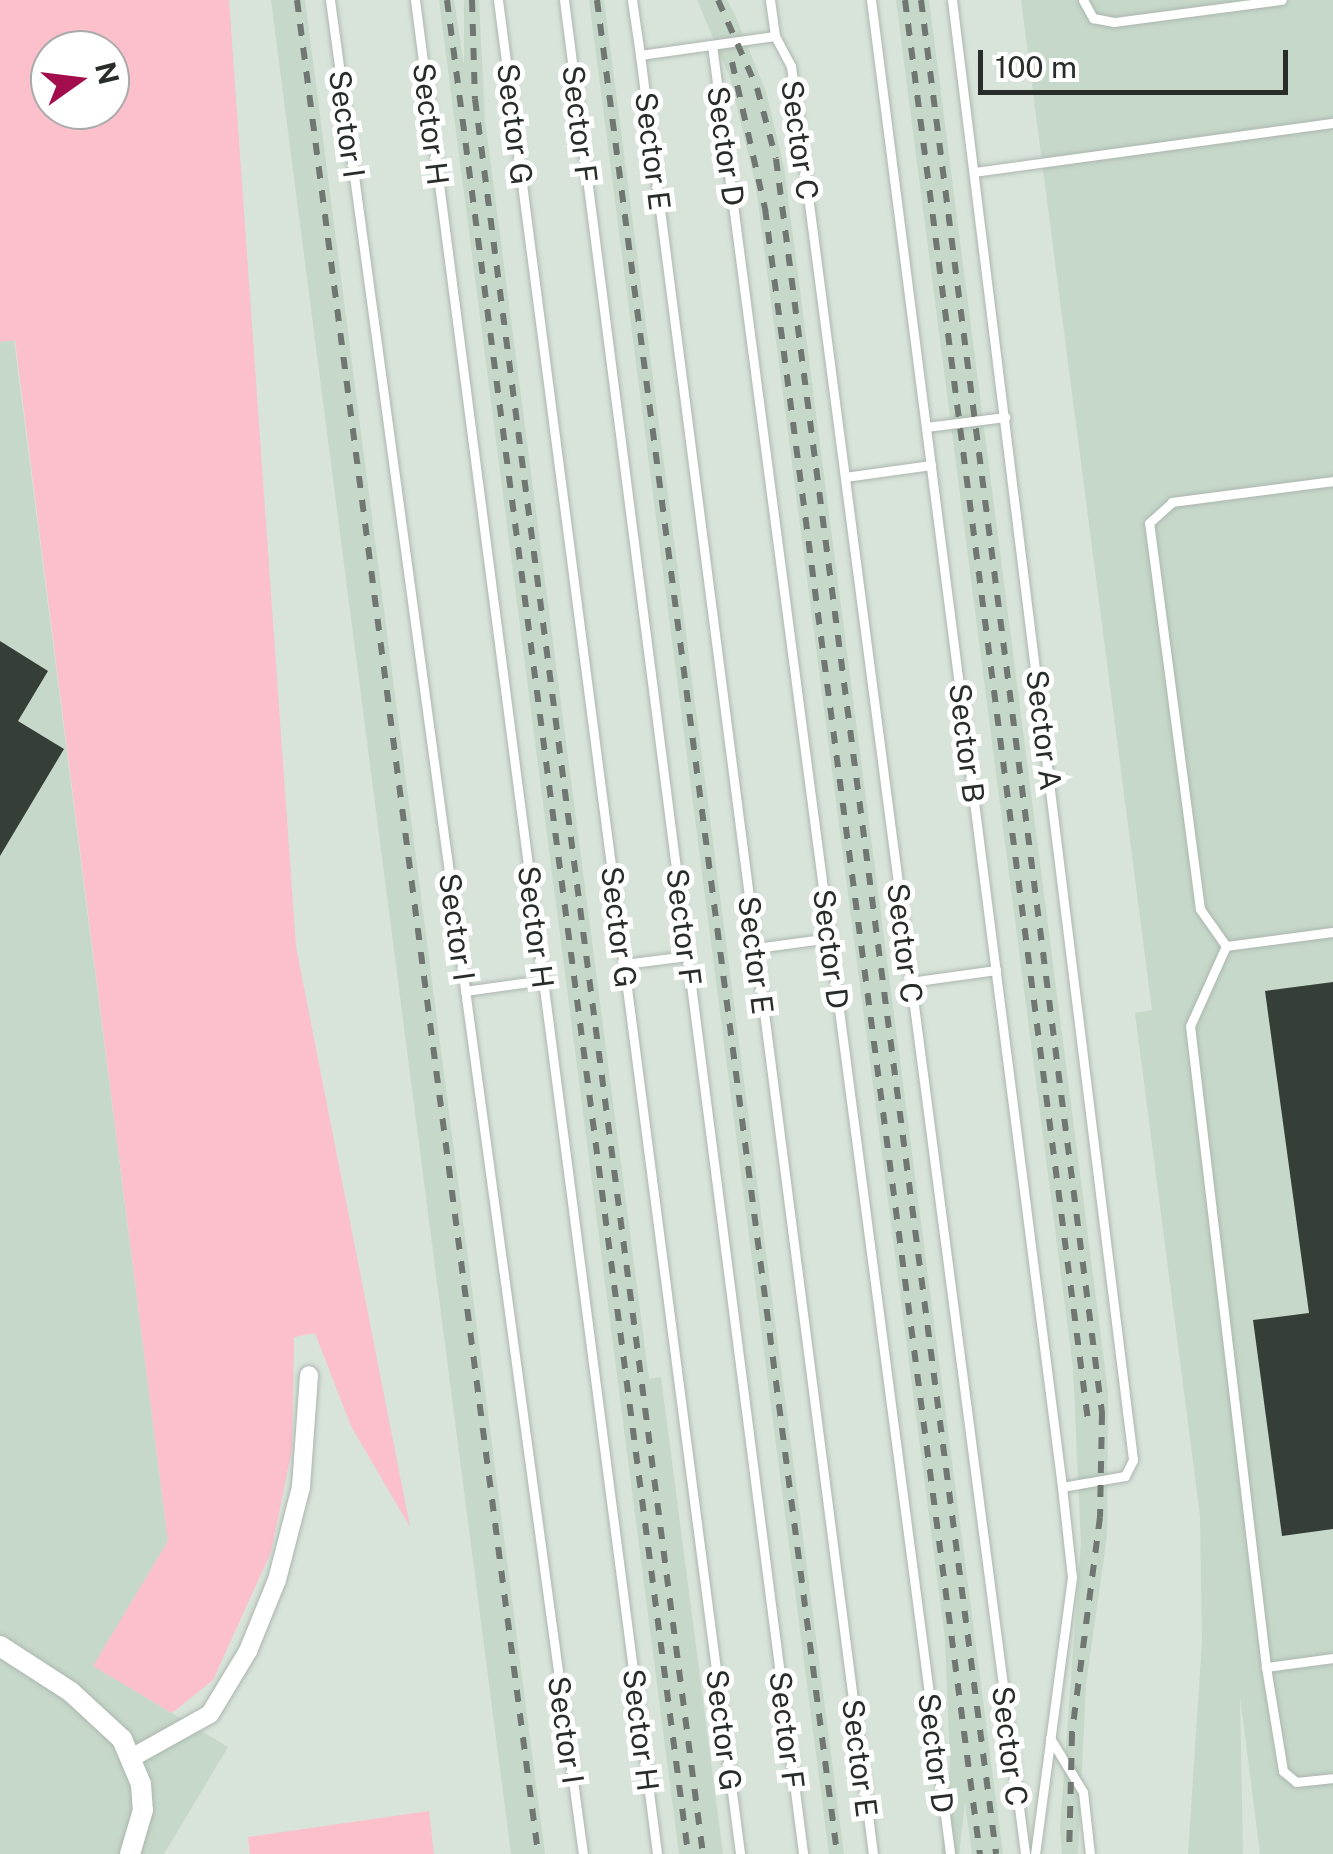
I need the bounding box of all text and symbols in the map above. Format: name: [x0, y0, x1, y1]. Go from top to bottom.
north arrow: [30, 30, 130, 130]
scale bar: [983, 30, 1293, 92]
text: 100 m: [995, 49, 1077, 85]
text: N: [89, 58, 126, 88]
street label: Sector H: [406, 61, 456, 187]
street label: Sector G: [490, 61, 540, 187]
street label: Sector F: [555, 63, 605, 185]
street label: Sector I: [322, 68, 372, 180]
street label: Sector C: [774, 78, 826, 202]
street label: Sector D: [700, 84, 752, 208]
street label: Sector E: [628, 90, 678, 212]
street label: Sector A: [1019, 668, 1069, 792]
street label: Sector B: [942, 681, 992, 805]
street label: Sector H: [511, 864, 561, 990]
street label: Sector G: [594, 864, 644, 990]
street label: Sector F: [659, 866, 709, 988]
street label: Sector I: [432, 871, 482, 983]
street label: Sector C: [880, 881, 930, 1005]
street label: Sector D: [806, 887, 856, 1011]
street label: Sector E: [731, 894, 781, 1016]
street label: Sector H: [616, 1667, 666, 1793]
street label: Sector G: [699, 1667, 749, 1793]
street label: Sector F: [762, 1669, 812, 1791]
street label: Sector I: [541, 1674, 591, 1786]
street label: Sector C: [985, 1684, 1035, 1808]
street label: Sector D: [911, 1691, 961, 1815]
street label: Sector E: [835, 1697, 885, 1819]

